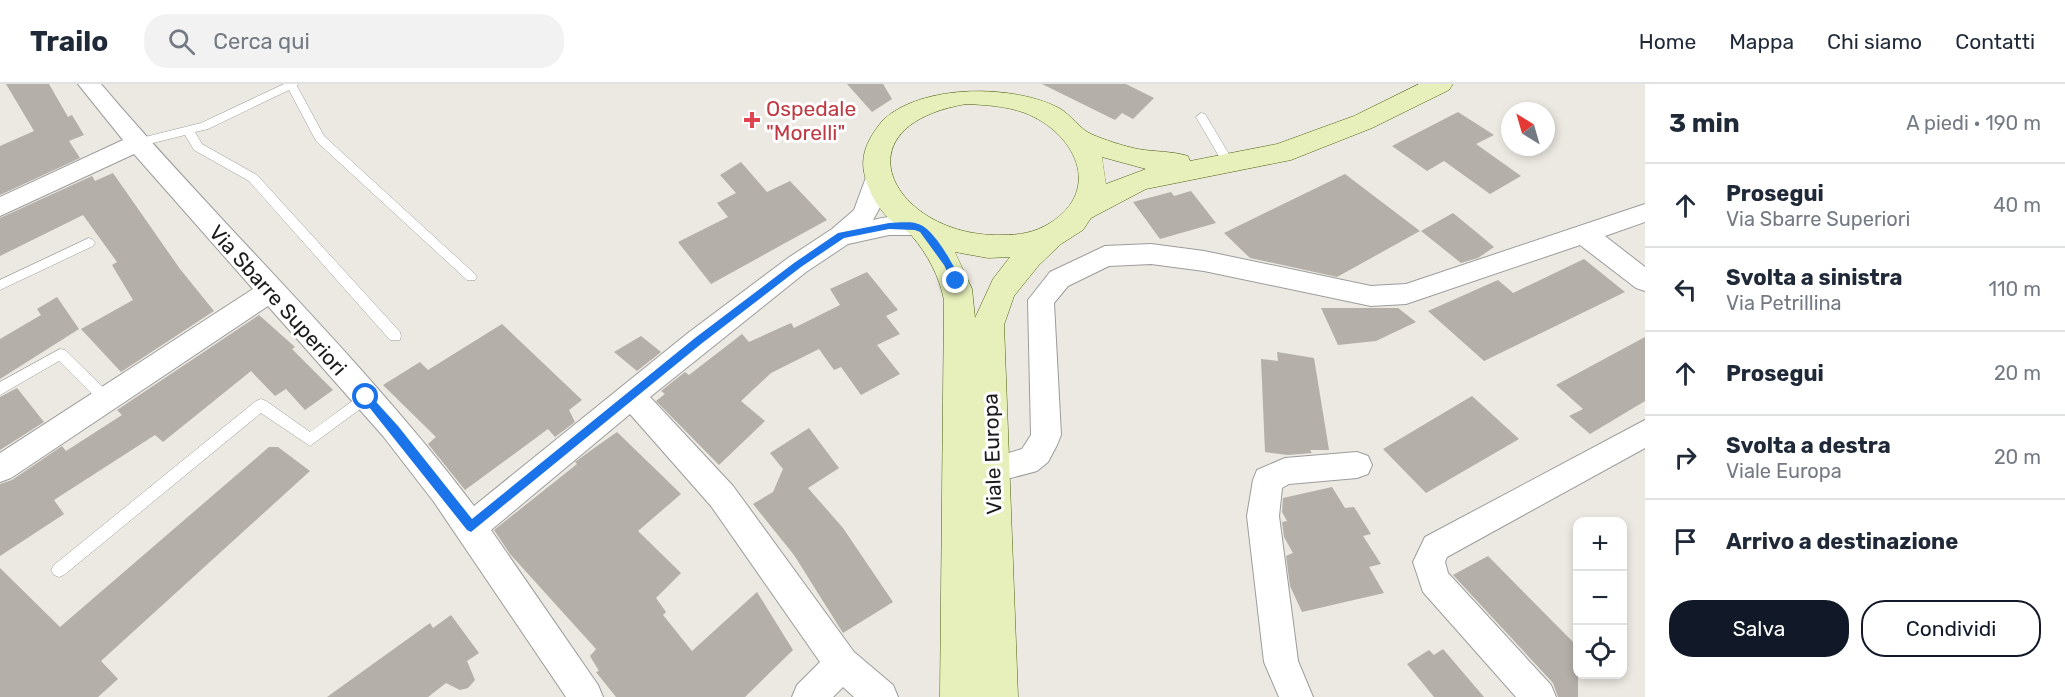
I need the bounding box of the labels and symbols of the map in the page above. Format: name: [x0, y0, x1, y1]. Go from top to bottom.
place label: Ospedale "Morelli": [766, 96, 856, 145]
north arrow: [1501, 102, 1555, 156]
marker: Ospedale "Morelli": [743, 111, 761, 129]
street label: Via Sbarre Superiori: [204, 220, 352, 380]
route end: [942, 267, 968, 293]
route start: [352, 383, 378, 409]
street label: Viale Europa: [977, 393, 1007, 515]

